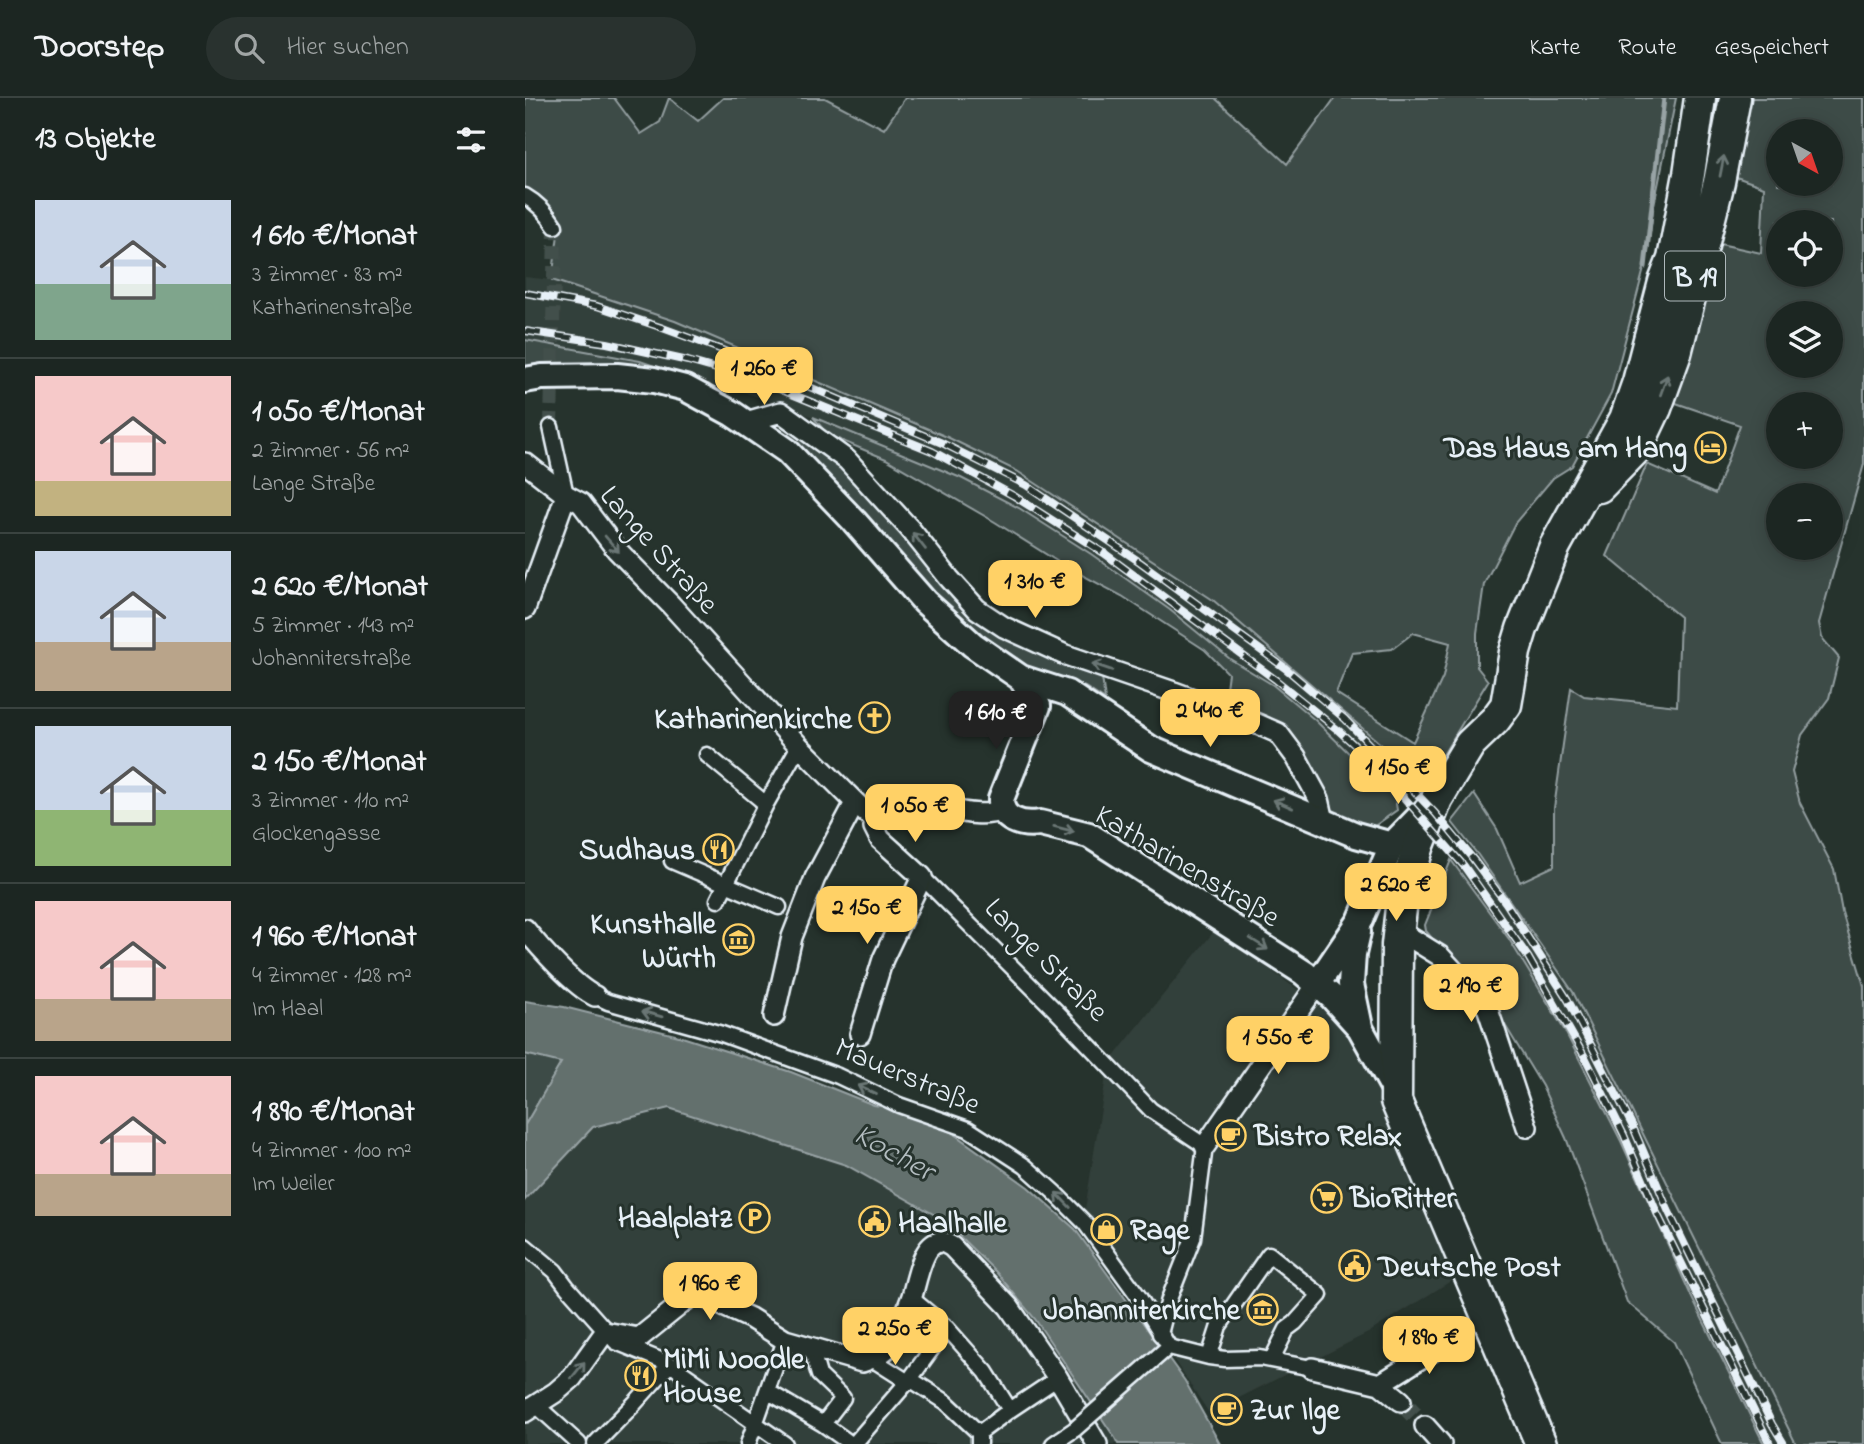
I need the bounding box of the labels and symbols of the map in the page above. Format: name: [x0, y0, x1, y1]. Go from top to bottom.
north arrow: [1766, 119, 1843, 196]
one-way arrow: [1716, 155, 1729, 178]
road number: B 19: [1665, 252, 1725, 300]
pin: 1 260 €: [699, 348, 829, 407]
one-way arrow: [1659, 375, 1672, 397]
place label: Das Haus am Hang: [1442, 428, 1687, 473]
hotel icon: Das Haus am Hang: [1693, 430, 1727, 464]
street label: Lange Straße: [588, 477, 728, 626]
one-way arrow: [912, 532, 927, 550]
one-way arrow: [604, 535, 620, 553]
pin: 1 310 €: [970, 560, 1100, 620]
one-way arrow: [1091, 660, 1113, 672]
pin: 2 440 €: [1145, 690, 1275, 749]
pin: 1 610 €: [931, 692, 1061, 751]
place label: Katharinenkirche: [654, 699, 854, 743]
church icon: Katharinenkirche: [858, 701, 892, 735]
pin: 1 150 €: [1333, 746, 1463, 806]
pin: 1 050 €: [850, 784, 980, 844]
street label: Katharinenstraße: [1086, 795, 1288, 941]
one-way arrow: [1273, 796, 1294, 809]
one-way arrow: [1053, 823, 1075, 836]
place label: Sudhaus: [579, 830, 695, 874]
restaurant icon: Sudhaus: [701, 832, 735, 866]
pin: 2 620 €: [1331, 864, 1461, 923]
pin: 2 150 €: [802, 886, 932, 946]
street label: Lange Straße: [973, 889, 1118, 1034]
place label: Kunsthalle Würth: [590, 904, 718, 982]
museum icon: Kunsthalle Würth: [722, 923, 756, 957]
one-way arrow: [1249, 938, 1269, 952]
pin: 2 190 €: [1406, 964, 1536, 1024]
one-way arrow: [642, 1007, 664, 1020]
pin: 1 550 €: [1213, 1016, 1343, 1076]
street label: Mauerstraße: [827, 1027, 987, 1128]
one-way arrow: [857, 1083, 878, 1096]
water label: Kocher: [844, 1113, 946, 1197]
place label: Bistro Relax: [1252, 1116, 1402, 1160]
cafe icon: Bistro Relax: [1214, 1118, 1248, 1152]
place label: BioRitter: [1348, 1178, 1457, 1222]
supermarket icon: BioRitter: [1310, 1180, 1344, 1214]
one-way arrow: [1054, 1192, 1071, 1209]
place label: Haalplatz: [618, 1198, 733, 1242]
parking icon: Haalplatz: [738, 1200, 772, 1234]
place label: Haalhalle: [898, 1203, 1008, 1247]
public building icon: Haalhalle: [858, 1205, 892, 1239]
place label: Rage: [1130, 1210, 1191, 1255]
shop icon: Rage: [1090, 1212, 1124, 1246]
place label: Deutsche Post: [1376, 1247, 1562, 1291]
public building icon: Deutsche Post: [1338, 1249, 1372, 1283]
pin: 1 960 €: [645, 1262, 775, 1322]
place label: Johanniterkirche: [1044, 1290, 1242, 1334]
museum icon: Johanniterkirche: [1246, 1292, 1280, 1326]
pin: 2 250 €: [830, 1308, 960, 1367]
pin: 1 890 €: [1364, 1316, 1494, 1376]
place label: MiMi Noodle House: [663, 1339, 806, 1417]
restaurant icon: MiMi Noodle House: [623, 1358, 657, 1392]
one-way arrow: [571, 1361, 586, 1379]
place label: Zur Ilge: [1250, 1390, 1341, 1435]
cafe icon: Zur Ilge: [1210, 1392, 1244, 1426]

